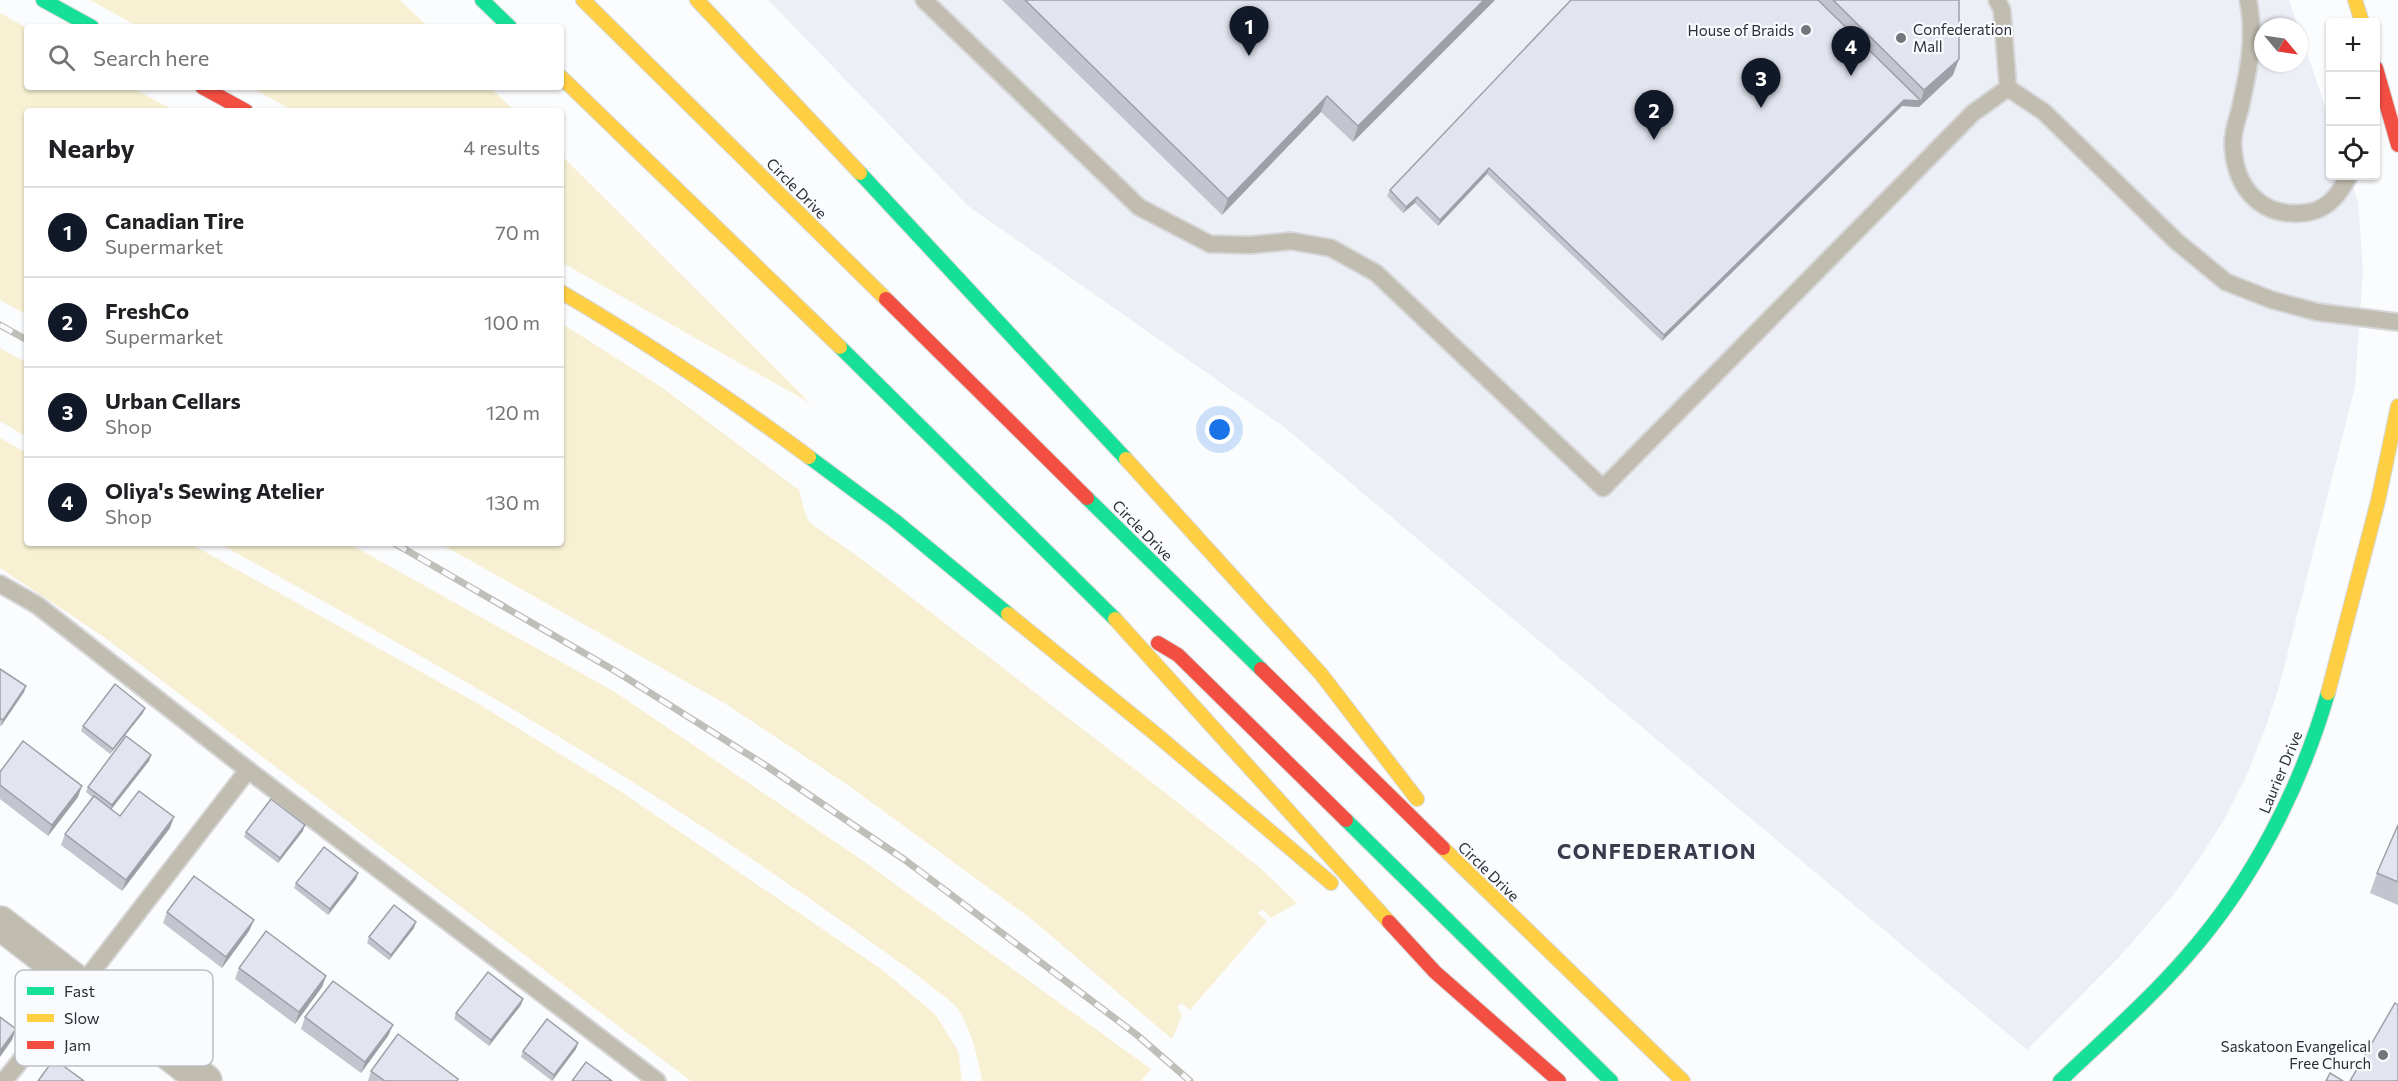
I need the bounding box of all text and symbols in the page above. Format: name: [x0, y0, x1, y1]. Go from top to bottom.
pin: 1: [1230, 7, 1268, 56]
north arrow: [2254, 18, 2308, 72]
map controls: [2326, 18, 2380, 180]
button: +: [2326, 18, 2380, 72]
place label: Confederation Mall: [1913, 20, 2012, 55]
place label: House of Braids: [1687, 21, 1794, 39]
marker: House of Braids: [1799, 23, 1813, 37]
search box: [24, 24, 564, 90]
pin: 4: [1832, 26, 1870, 76]
marker: Confederation Mall: [1894, 31, 1908, 45]
icon: search: [45, 41, 78, 74]
text: Search here: [93, 44, 209, 71]
pin: 3: [1742, 58, 1780, 108]
button: −: [2326, 72, 2380, 126]
pin: 2: [1634, 90, 1674, 140]
button: locate: [2326, 126, 2380, 180]
text: Nearby: [48, 132, 135, 163]
text: 4 results: [463, 135, 540, 159]
street label: Circle Drive: [763, 154, 831, 222]
text: Canadian Tire: [105, 207, 244, 234]
text: 1: [63, 220, 72, 244]
text: 70 m: [495, 220, 540, 244]
text: Supermarket: [105, 234, 223, 258]
text: FreshCo: [105, 297, 189, 324]
text: 2: [62, 310, 73, 334]
text: 100 m: [484, 310, 540, 334]
text: Supermarket: [105, 324, 223, 348]
text: Urban Cellars: [105, 387, 241, 414]
text: 3: [62, 400, 73, 424]
text: 120 m: [486, 400, 540, 424]
text: Shop: [105, 414, 152, 438]
your location: [1205, 415, 1234, 444]
text: Oliya's Sewing Atelier: [105, 477, 324, 504]
text: 4: [61, 490, 74, 514]
text: 130 m: [486, 490, 540, 514]
street label: Circle Drive: [1109, 496, 1177, 564]
text: Shop: [105, 504, 152, 528]
street label: Laurier Drive: [2255, 728, 2305, 816]
street label: Circle Drive: [1455, 837, 1523, 905]
district label: CONFEDERATION: [1557, 838, 1757, 863]
legend: [15, 970, 213, 1066]
text: Fast: [64, 981, 95, 1000]
text: Slow: [64, 1008, 100, 1027]
text: Jam: [64, 1035, 91, 1054]
place label: Saskatoon Evangelical Free Church: [2221, 1037, 2371, 1072]
marker: Saskatoon Evangelical Free Church: [2376, 1048, 2390, 1062]

